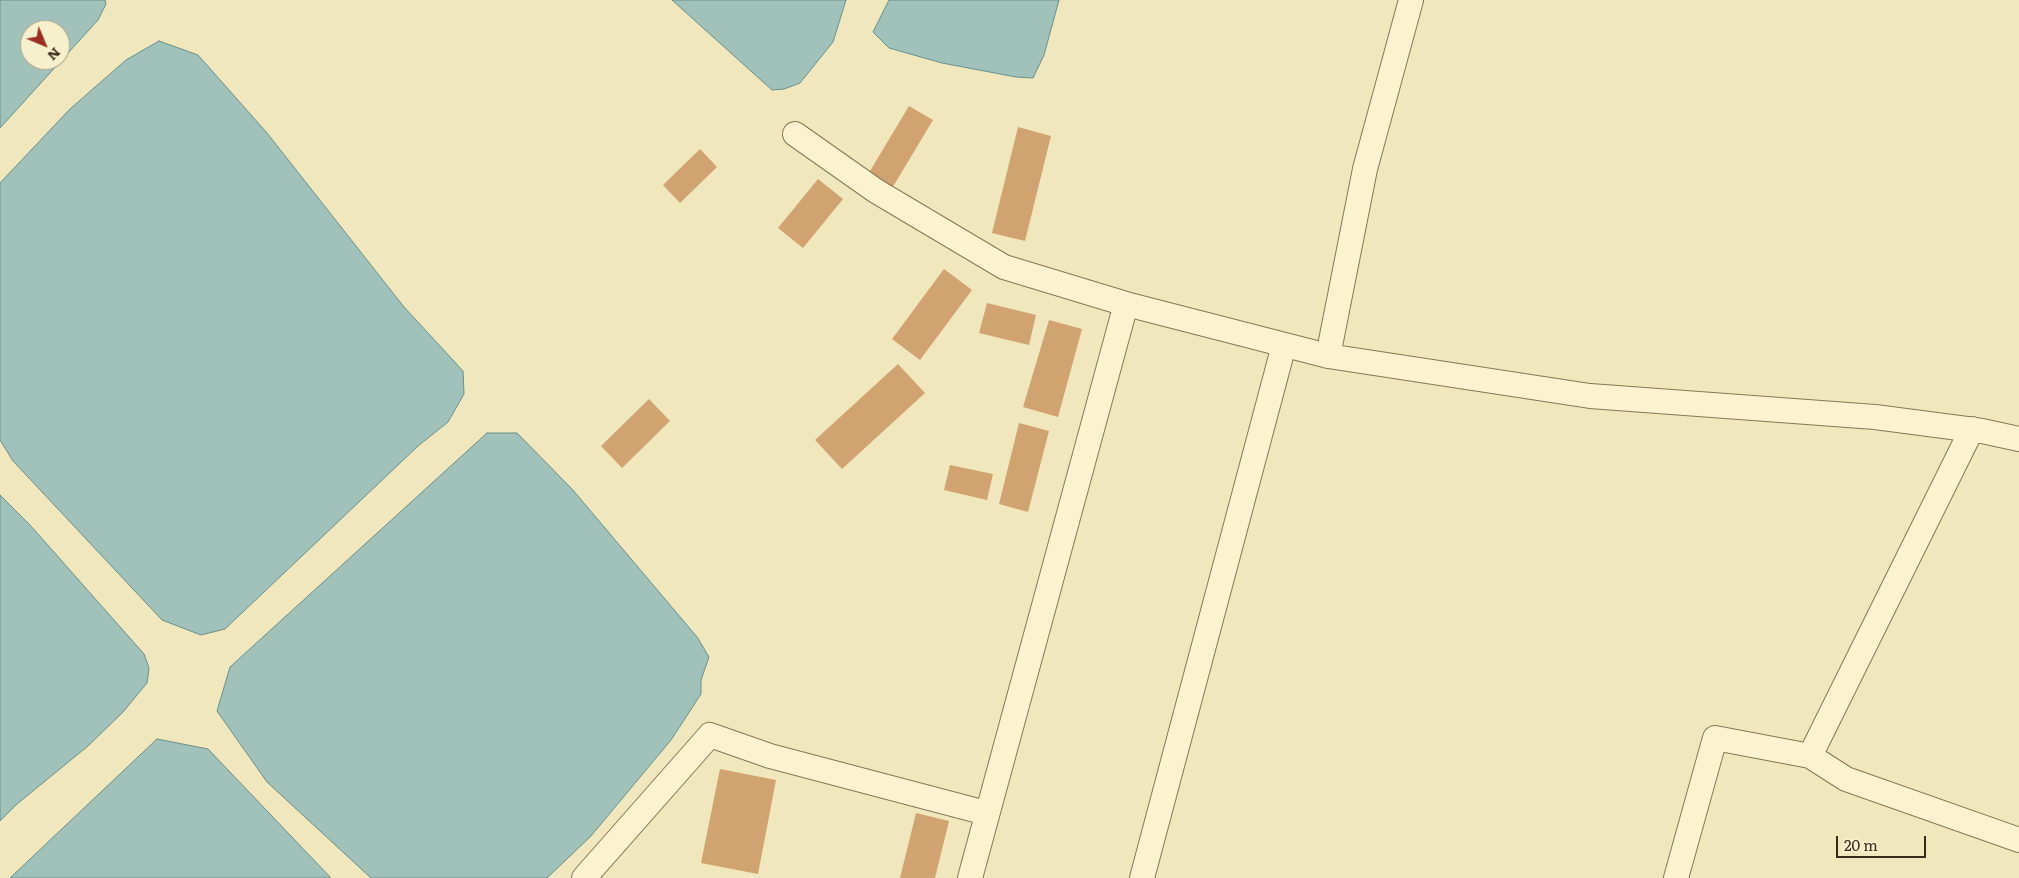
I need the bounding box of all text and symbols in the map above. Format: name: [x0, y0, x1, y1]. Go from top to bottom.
north arrow: [20, 20, 70, 70]
text: N: [44, 44, 66, 66]
scale bar: [1839, 826, 1929, 858]
text: 20 m: [1844, 833, 1878, 856]

